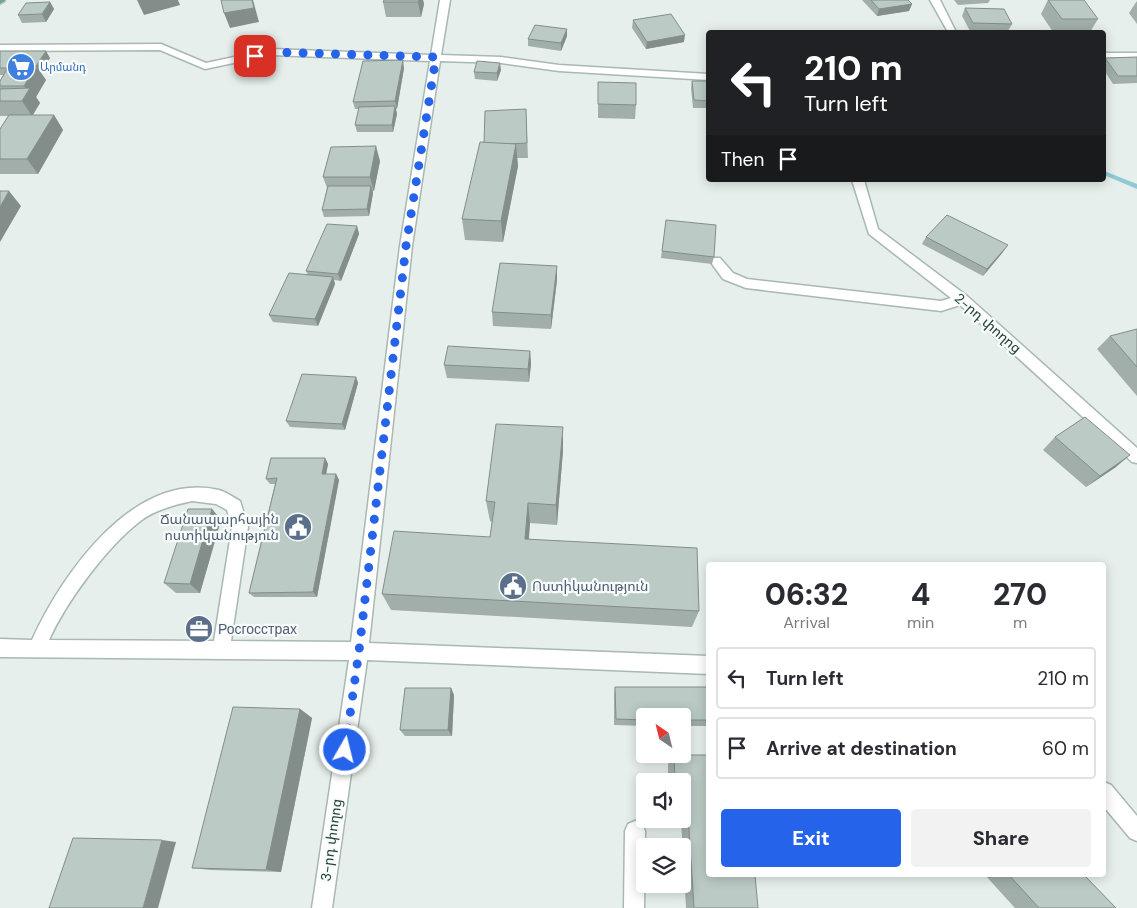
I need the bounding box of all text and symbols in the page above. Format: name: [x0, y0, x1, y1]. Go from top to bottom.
pin: [234, 35, 276, 77]
icon: arrive: [241, 42, 269, 70]
text: 210 m: [804, 45, 903, 91]
icon: left: [721, 50, 786, 115]
supermarket icon: Արմանդ: [6, 52, 36, 82]
place label: Արմանդ: [40, 60, 86, 74]
text: Turn left: [804, 89, 888, 118]
icon: arrive: [774, 145, 802, 173]
text: Then: [721, 147, 764, 172]
street label: 2-րդ փողոց: [951, 289, 1025, 357]
place label: Ճանապարհային ոստիկանություն: [160, 510, 279, 544]
public building icon: Ճանապարհային ոստիկանություն: [283, 512, 313, 542]
public building icon: Ոստիկանություն: [498, 571, 528, 601]
text: 06:32: [765, 575, 848, 614]
text: 4: [911, 575, 930, 614]
text: 270: [993, 575, 1047, 614]
place label: Ոստիկանություն: [532, 577, 648, 595]
text: Arrival: [783, 612, 830, 633]
text: min: [907, 612, 934, 633]
text: m: [1013, 612, 1027, 633]
office icon: Росгосстрах: [184, 614, 214, 644]
place label: Росгосстрах: [218, 620, 297, 638]
icon: left: [723, 664, 751, 692]
text: Turn left: [766, 666, 844, 691]
text: 210 m: [1037, 666, 1089, 691]
north arrow: [636, 708, 691, 762]
map controls: [636, 708, 691, 893]
position arrow: [318, 723, 370, 775]
icon: arrive: [723, 734, 751, 762]
text: Arrive at destination: [766, 736, 957, 761]
text: 60 m: [1042, 736, 1089, 761]
button: sound: [636, 773, 691, 828]
street label: 3-րդ փողոց: [316, 798, 346, 882]
button: Exit: [721, 809, 901, 867]
button: Share: [911, 809, 1091, 867]
button: layers: [636, 838, 691, 893]

